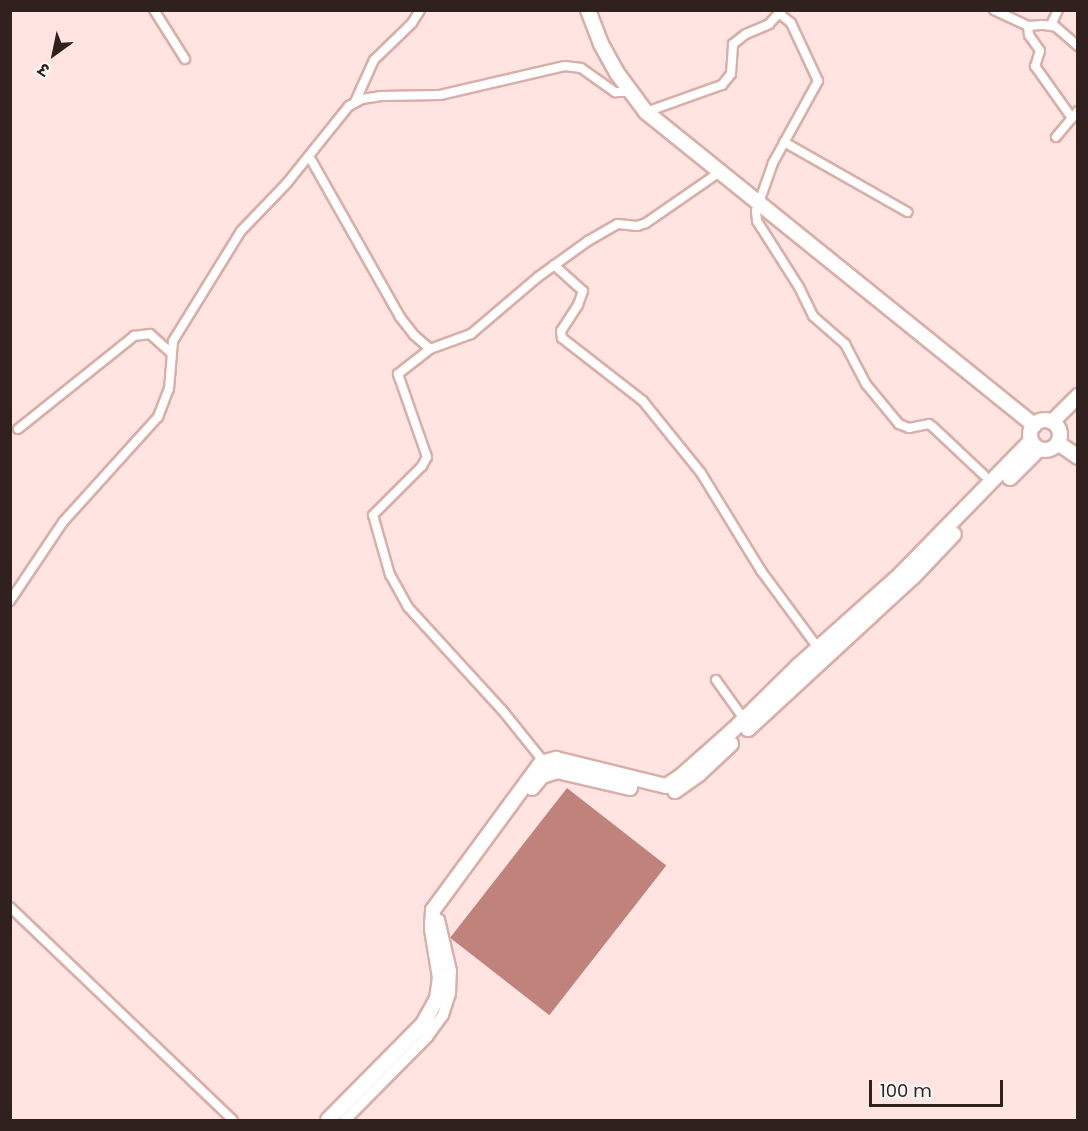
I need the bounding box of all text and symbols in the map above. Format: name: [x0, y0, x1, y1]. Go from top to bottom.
north arrow: [24, 24, 84, 84]
text: उ: [34, 57, 54, 82]
scale bar: [872, 1068, 1006, 1106]
text: 100 m: [880, 1078, 932, 1103]

